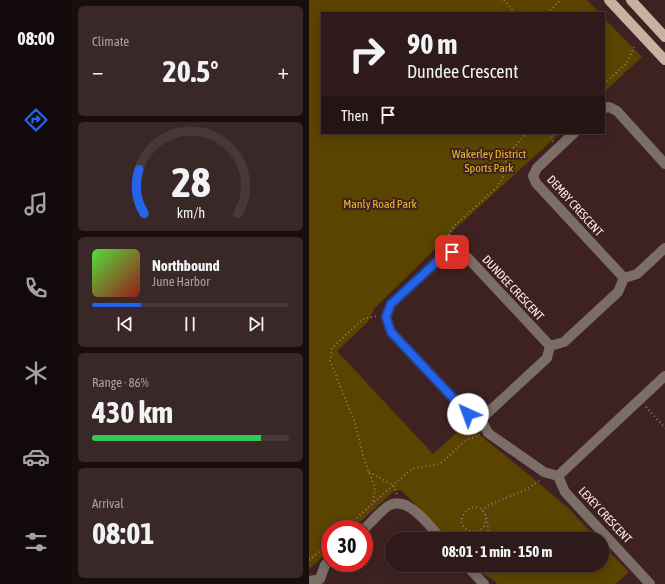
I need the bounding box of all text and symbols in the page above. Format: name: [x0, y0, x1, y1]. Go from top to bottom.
text: 08:00: [17, 28, 55, 49]
icon: right: [341, 28, 393, 80]
text: 90 m: [407, 28, 457, 60]
text: Climate: [92, 34, 129, 49]
text: 20.5°: [163, 54, 218, 88]
text: −: [92, 58, 103, 84]
text: +: [278, 58, 289, 84]
text: Dundee Crescent: [407, 61, 518, 82]
icon: arrive: [377, 104, 399, 126]
icon: directions: [22, 106, 50, 134]
text: Then: [341, 107, 369, 124]
park label: Wakerley District Sports Park: [452, 147, 527, 175]
text: 28: [171, 158, 210, 206]
street label: DEMBY CRESCENT: [544, 173, 606, 240]
icon: music: [22, 190, 50, 218]
park label: Manly Road Park: [343, 197, 418, 211]
text: km/h: [176, 205, 205, 221]
pin: [435, 235, 469, 269]
icon: arrive: [441, 241, 463, 263]
street label: DUNDEE CRESCENT: [479, 253, 547, 324]
text: Northbound: [152, 257, 220, 274]
icon: phone: [22, 274, 50, 302]
text: June Harbor: [152, 274, 210, 289]
icon: previous: [114, 313, 136, 335]
icon: pause: [179, 313, 201, 335]
icon: next: [245, 313, 267, 335]
icon: climate: [22, 359, 50, 387]
text: Range · 86%: [92, 375, 149, 390]
position arrow: [447, 393, 489, 435]
text: 430 km: [92, 395, 173, 429]
icon: car: [22, 443, 50, 471]
street label: LEXEY CRESCENT: [575, 484, 635, 547]
text: Arrival: [92, 496, 124, 511]
text: 08:01: [92, 516, 154, 550]
speed limit sign: 30: [321, 520, 373, 572]
icon: filters: [22, 528, 50, 556]
text: 08:01 · 1 min · 150 m: [442, 543, 552, 560]

